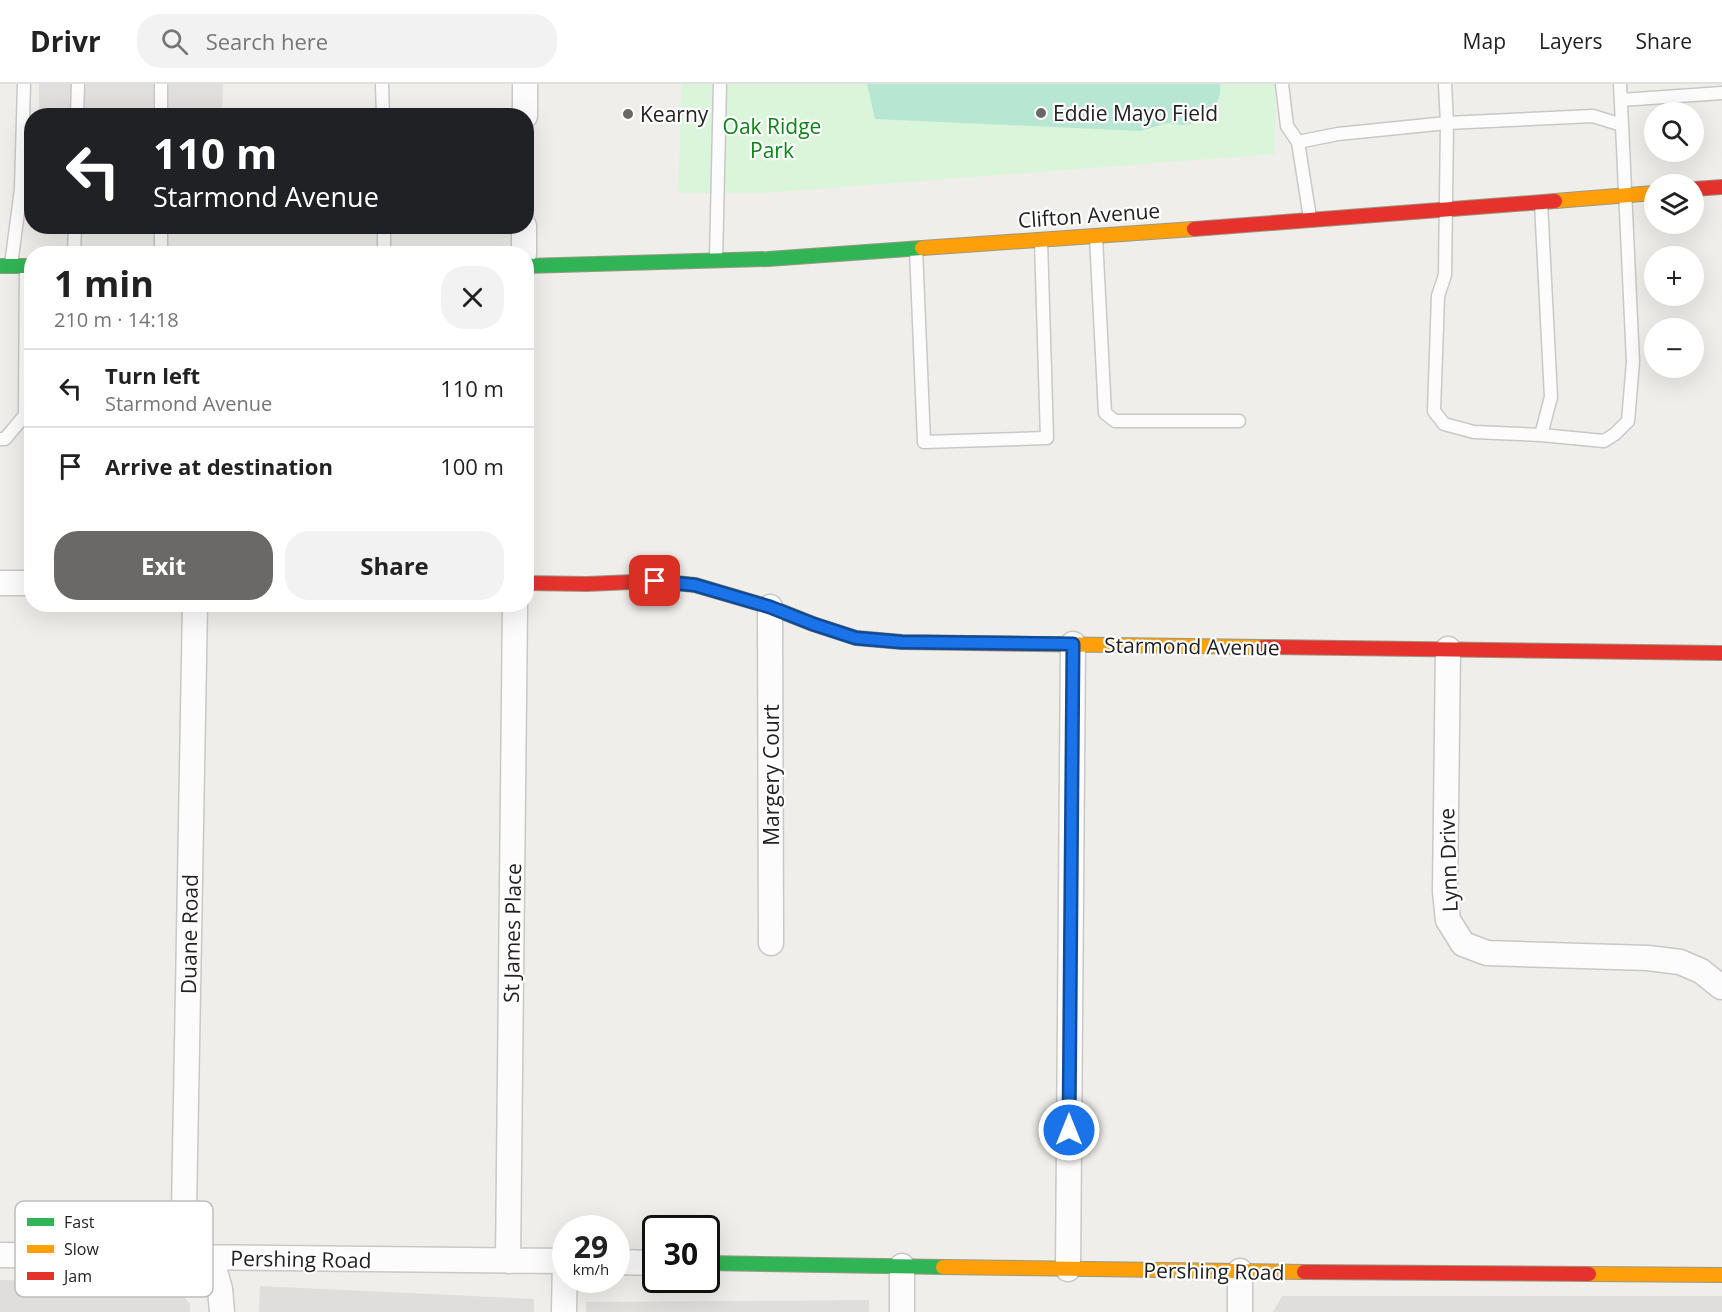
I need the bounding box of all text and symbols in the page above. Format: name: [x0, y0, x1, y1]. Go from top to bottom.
search box: [137, 14, 557, 68]
text: Drivr: [30, 22, 101, 60]
icon: search: [158, 25, 191, 58]
text: Search here: [206, 26, 328, 56]
text: Map: [1463, 27, 1506, 55]
text: Layers: [1539, 27, 1603, 55]
text: Share: [1636, 27, 1692, 55]
place label: Eddie Mayo Field: [1053, 99, 1218, 127]
place label: Kearny: [640, 100, 709, 128]
map controls: [1644, 102, 1704, 378]
button: search: [1644, 102, 1704, 162]
marker: Eddie Mayo Field: [1034, 106, 1048, 120]
marker: Kearny: [621, 107, 635, 121]
park label: Oak Ridge Park: [723, 112, 821, 164]
text: 110 m: [153, 124, 277, 181]
icon: left: [54, 132, 132, 210]
button: layers: [1644, 174, 1704, 234]
text: Starmond Avenue: [153, 178, 379, 215]
street label: Clifton Avenue: [1017, 196, 1161, 234]
button: +: [1644, 246, 1704, 306]
text: 1 min: [54, 259, 154, 308]
button: close: [441, 266, 504, 329]
text: 210 m · 14:18: [54, 306, 179, 333]
button: −: [1644, 318, 1704, 378]
text: Turn left: [105, 360, 200, 390]
icon: left: [54, 372, 87, 405]
text: 110 m: [440, 373, 504, 403]
text: Starmond Avenue: [105, 390, 272, 417]
icon: arrive: [54, 450, 87, 483]
text: Arrive at destination: [105, 451, 333, 481]
text: 100 m: [440, 451, 504, 481]
button: Exit: [54, 531, 273, 600]
button: Share: [285, 531, 504, 600]
pin: [629, 555, 680, 606]
icon: arrive: [638, 564, 671, 597]
street label: Starmond Avenue: [1104, 630, 1280, 662]
street label: Margery Court: [757, 704, 785, 846]
street label: Lynn Drive: [1432, 807, 1464, 913]
street label: St James Place: [497, 863, 527, 1003]
street label: Duane Road: [174, 874, 204, 994]
position arrow: [1037, 1098, 1101, 1162]
legend: [15, 1201, 213, 1297]
text: Fast: [64, 1211, 95, 1233]
speed limit sign: 30: [642, 1215, 720, 1293]
text: 29: [574, 1226, 608, 1267]
text: Slow: [64, 1238, 99, 1260]
street label: Pershing Road: [230, 1244, 372, 1274]
street label: Pershing Road: [1143, 1256, 1285, 1286]
text: km/h: [573, 1259, 609, 1279]
text: Jam: [62, 1265, 92, 1287]

